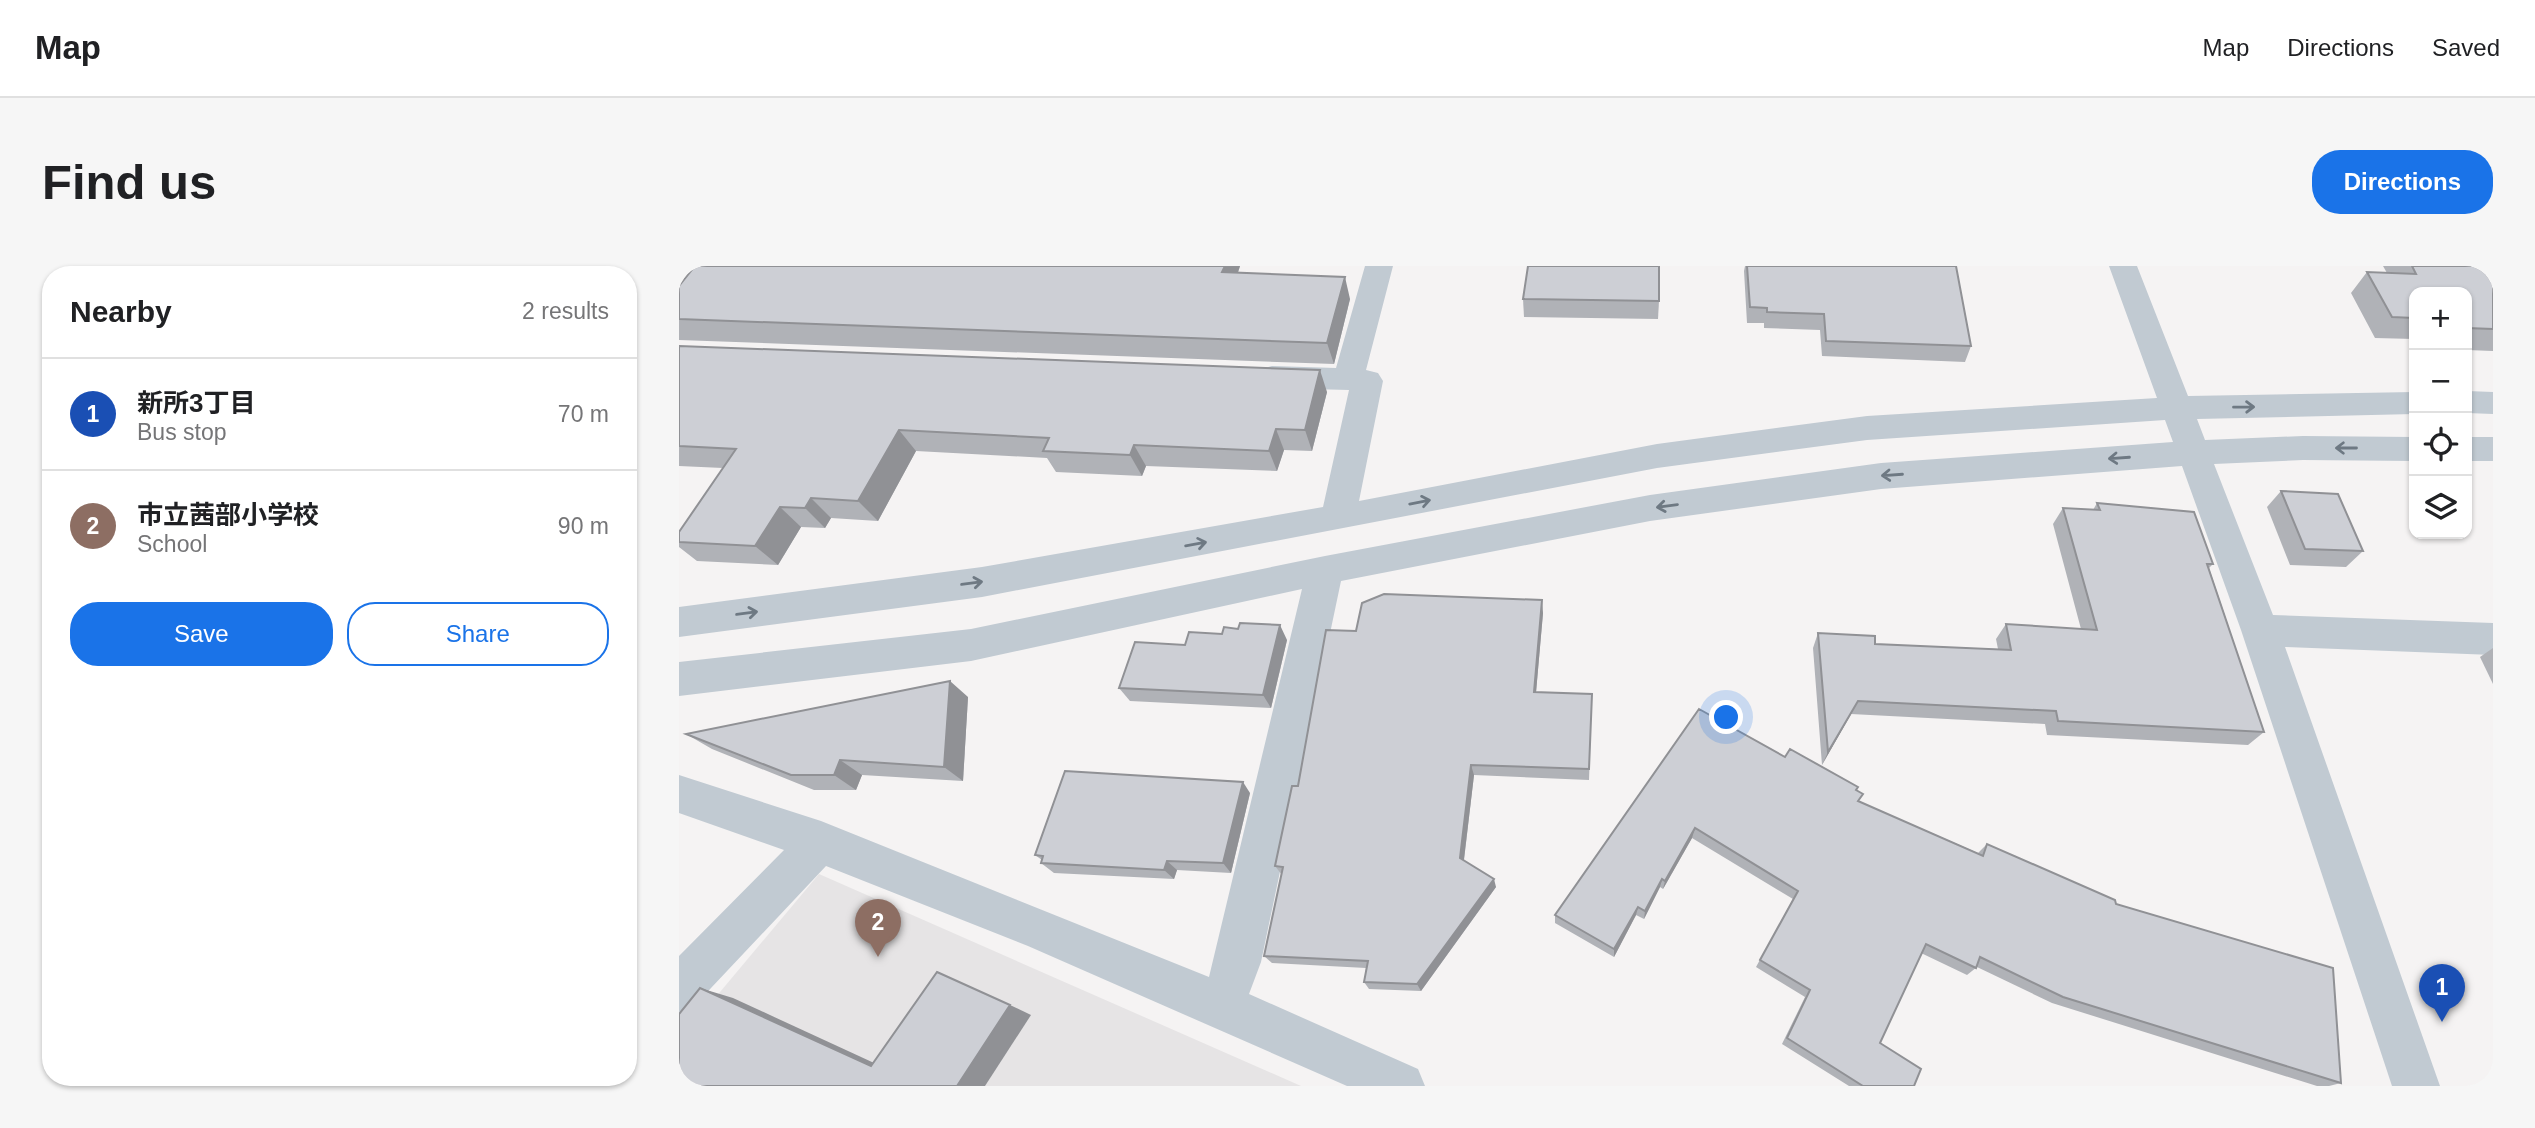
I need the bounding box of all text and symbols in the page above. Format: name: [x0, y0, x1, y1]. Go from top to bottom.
text: Map: [35, 29, 101, 66]
text: Map: [2203, 34, 2249, 61]
text: Directions: [2287, 34, 2394, 61]
text: Saved: [2432, 34, 2500, 61]
button: Directions: [2312, 150, 2493, 214]
text: Find us: [42, 155, 216, 209]
map controls: [2409, 287, 2472, 539]
button: +: [2409, 287, 2472, 350]
text: Nearby: [70, 295, 172, 328]
text: 2 results: [522, 298, 609, 324]
button: −: [2409, 350, 2472, 413]
text: 新所3丁目: [137, 388, 255, 418]
one-way arrow: [2232, 400, 2255, 413]
text: 1: [87, 401, 99, 427]
text: 70 m: [558, 401, 609, 427]
button: locate: [2409, 413, 2472, 476]
text: Bus stop: [137, 419, 227, 445]
one-way arrow: [2335, 441, 2358, 455]
one-way arrow: [2108, 452, 2131, 465]
one-way arrow: [1881, 469, 1904, 482]
button: layers: [2409, 476, 2472, 539]
one-way arrow: [1408, 495, 1431, 509]
text: 市立茜部小学校: [137, 500, 319, 530]
one-way arrow: [1656, 500, 1678, 513]
text: 2: [87, 513, 99, 539]
text: 90 m: [558, 513, 609, 539]
text: School: [137, 531, 207, 557]
one-way arrow: [1184, 537, 1207, 550]
one-way arrow: [960, 576, 983, 589]
button: Save: [70, 602, 333, 666]
button: Share: [347, 602, 609, 666]
one-way arrow: [735, 606, 758, 619]
your location: [1709, 700, 1743, 734]
pin: 2: [855, 899, 901, 957]
pin: 1: [2419, 964, 2465, 1022]

